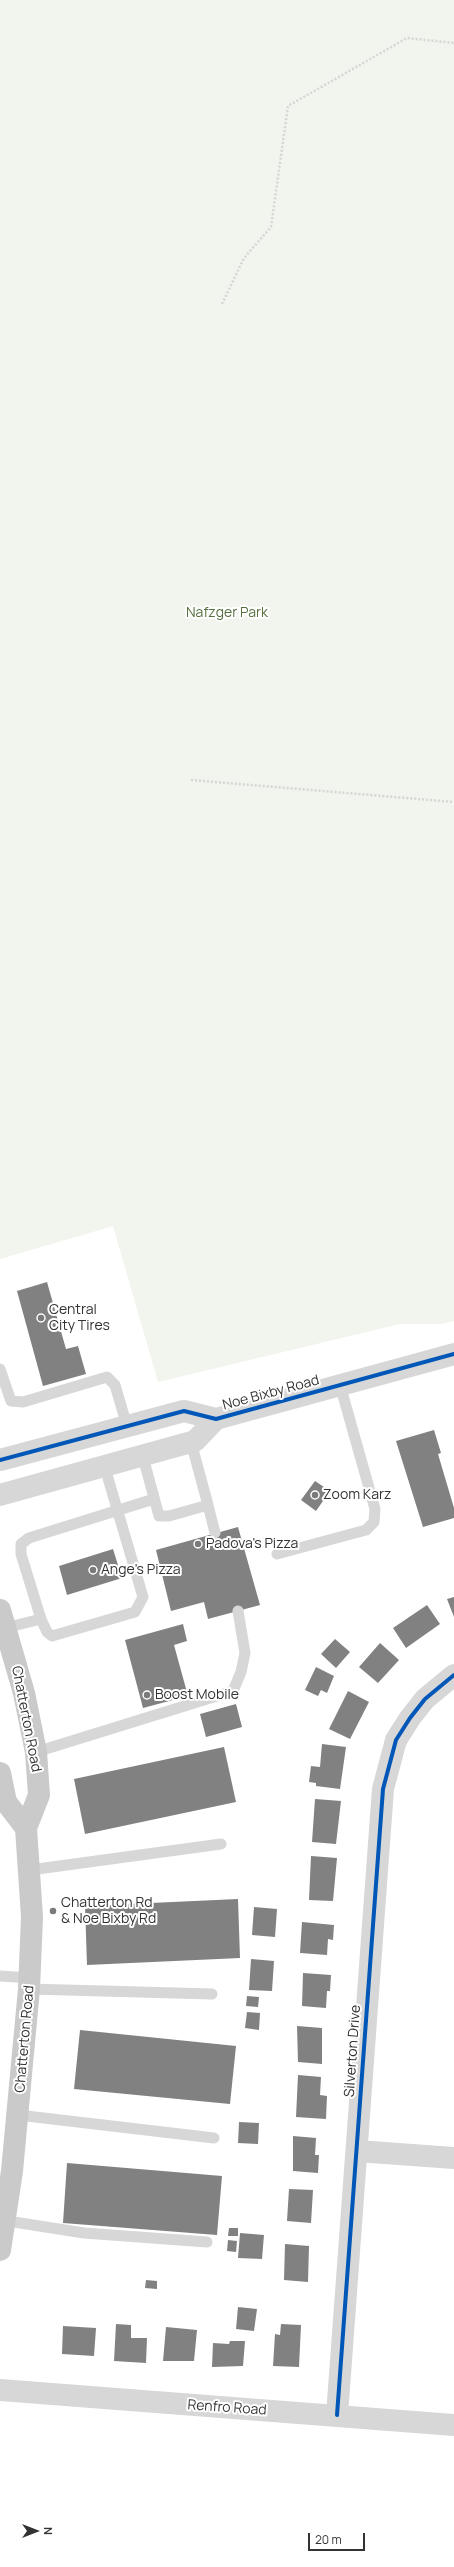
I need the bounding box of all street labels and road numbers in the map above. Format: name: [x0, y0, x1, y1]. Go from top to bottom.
street label: Noe Bixby Road: [221, 1372, 321, 1414]
street label: Chatterton Road: [7, 1665, 45, 1773]
street label: Chatterton Road: [12, 1985, 38, 2093]
street label: Silverton Drive: [341, 2004, 365, 2098]
street label: Renfro Road: [187, 2397, 267, 2419]

